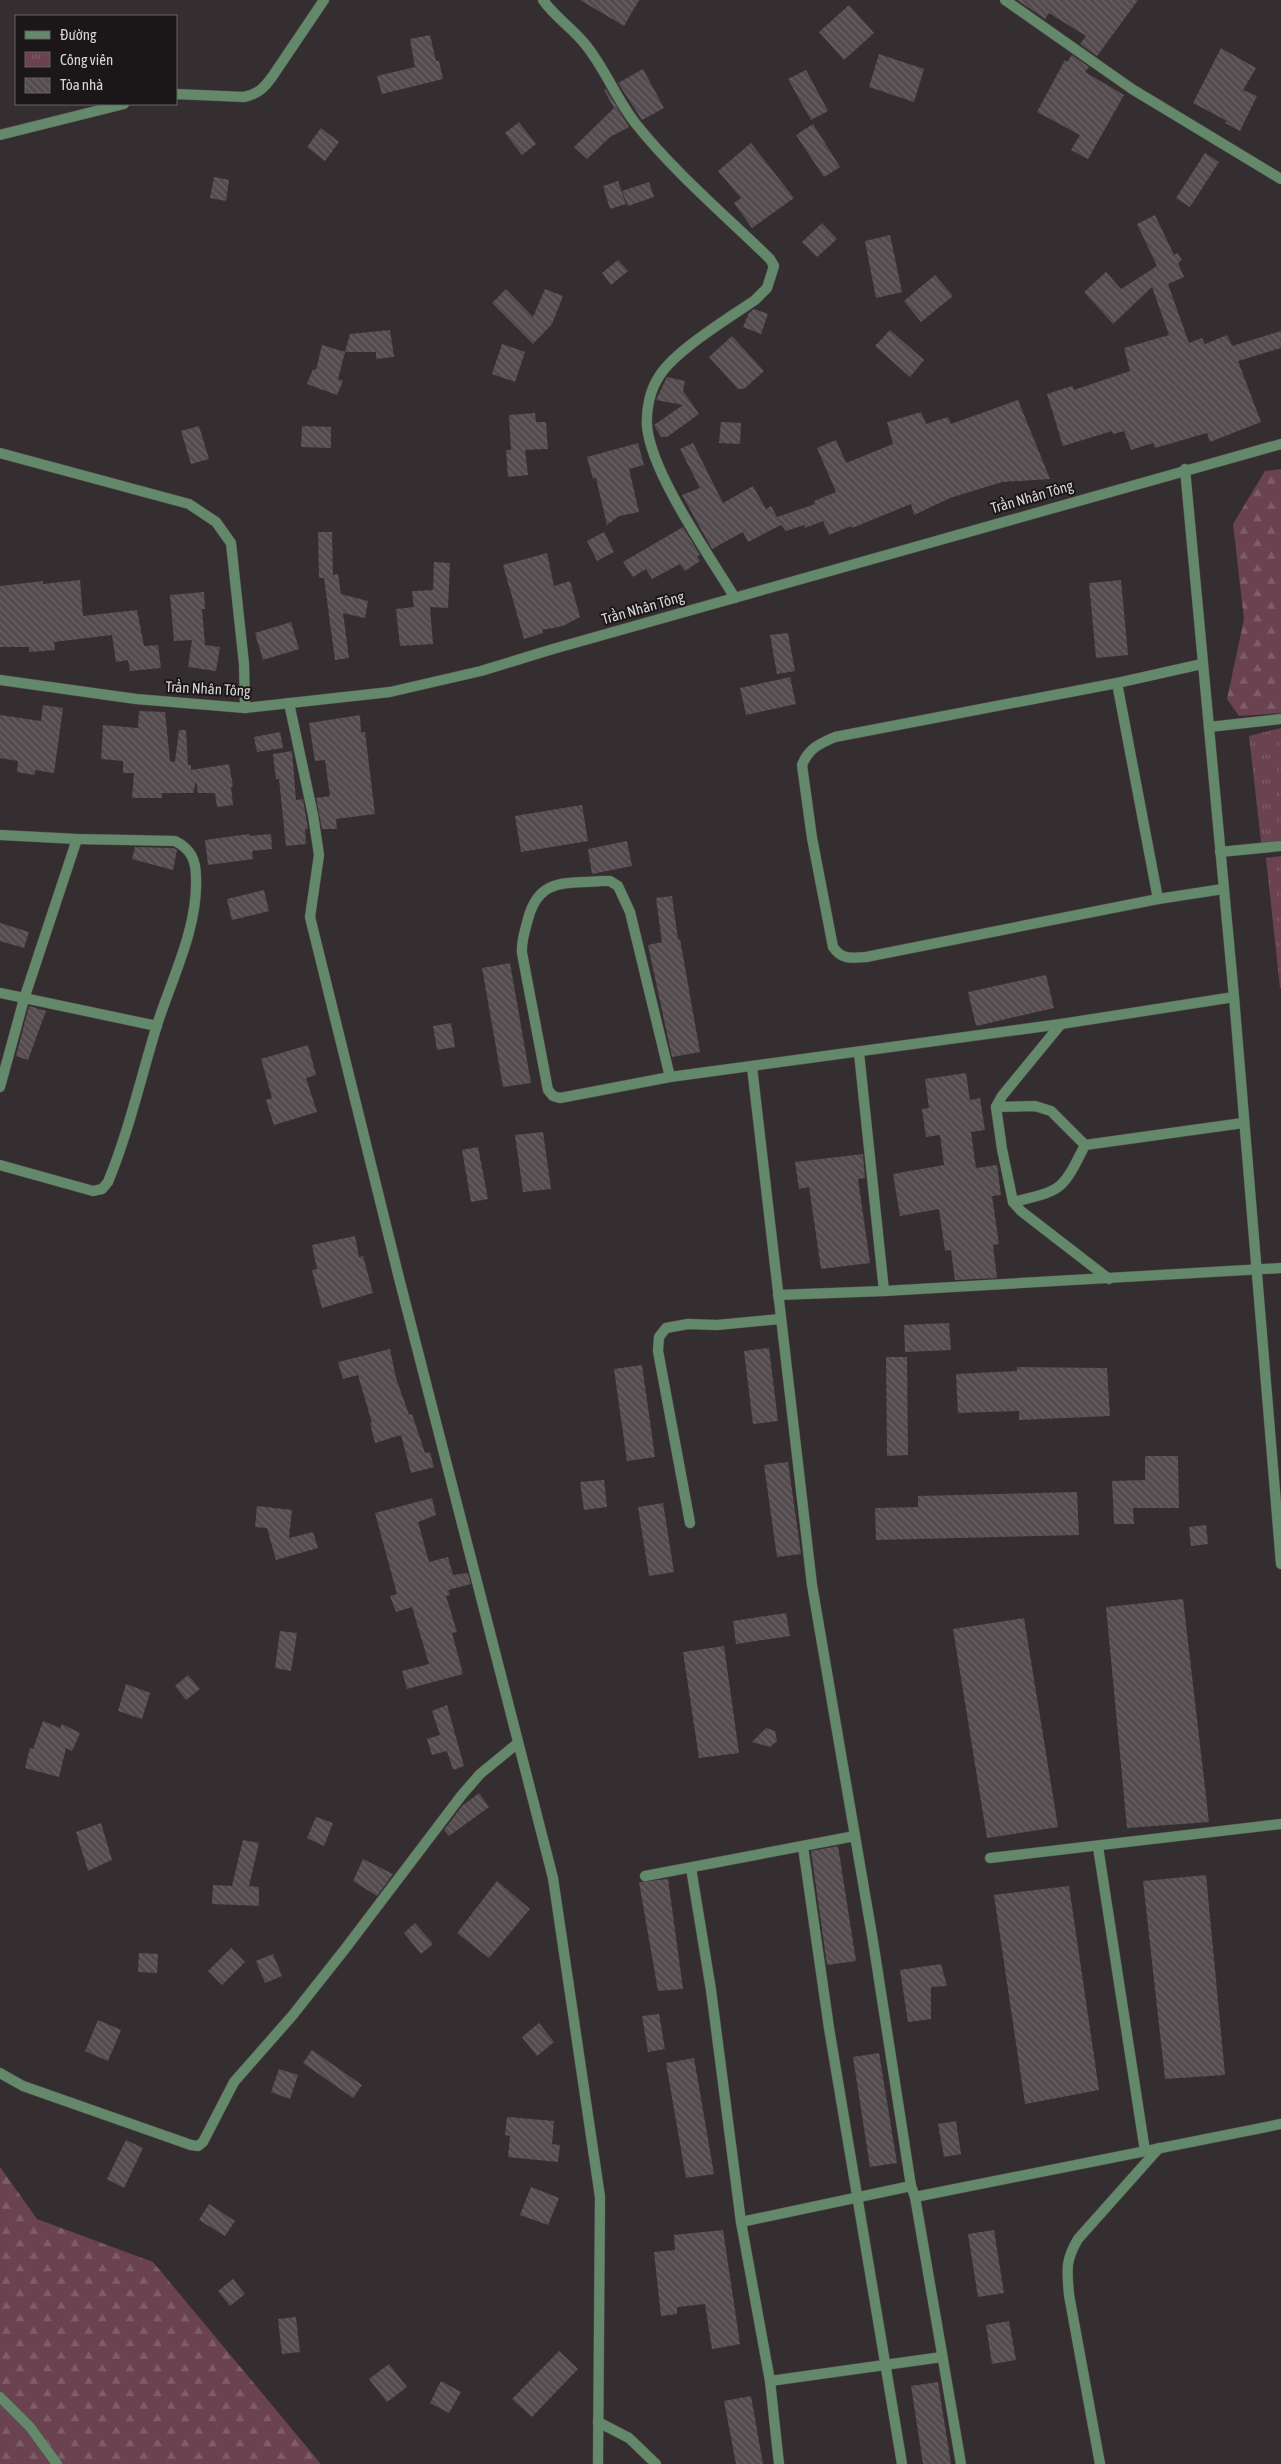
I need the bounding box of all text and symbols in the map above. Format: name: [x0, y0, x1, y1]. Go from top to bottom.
legend: [15, 15, 178, 105]
text: Đường: [60, 26, 97, 43]
text: Công viên: [60, 51, 113, 68]
text: Tòa nhà: [60, 76, 103, 93]
street label: Trần Nhân Tông: [989, 476, 1076, 516]
street label: Trần Nhân Tông: [600, 587, 687, 627]
street label: Trần Nhân Tông: [165, 678, 251, 699]

